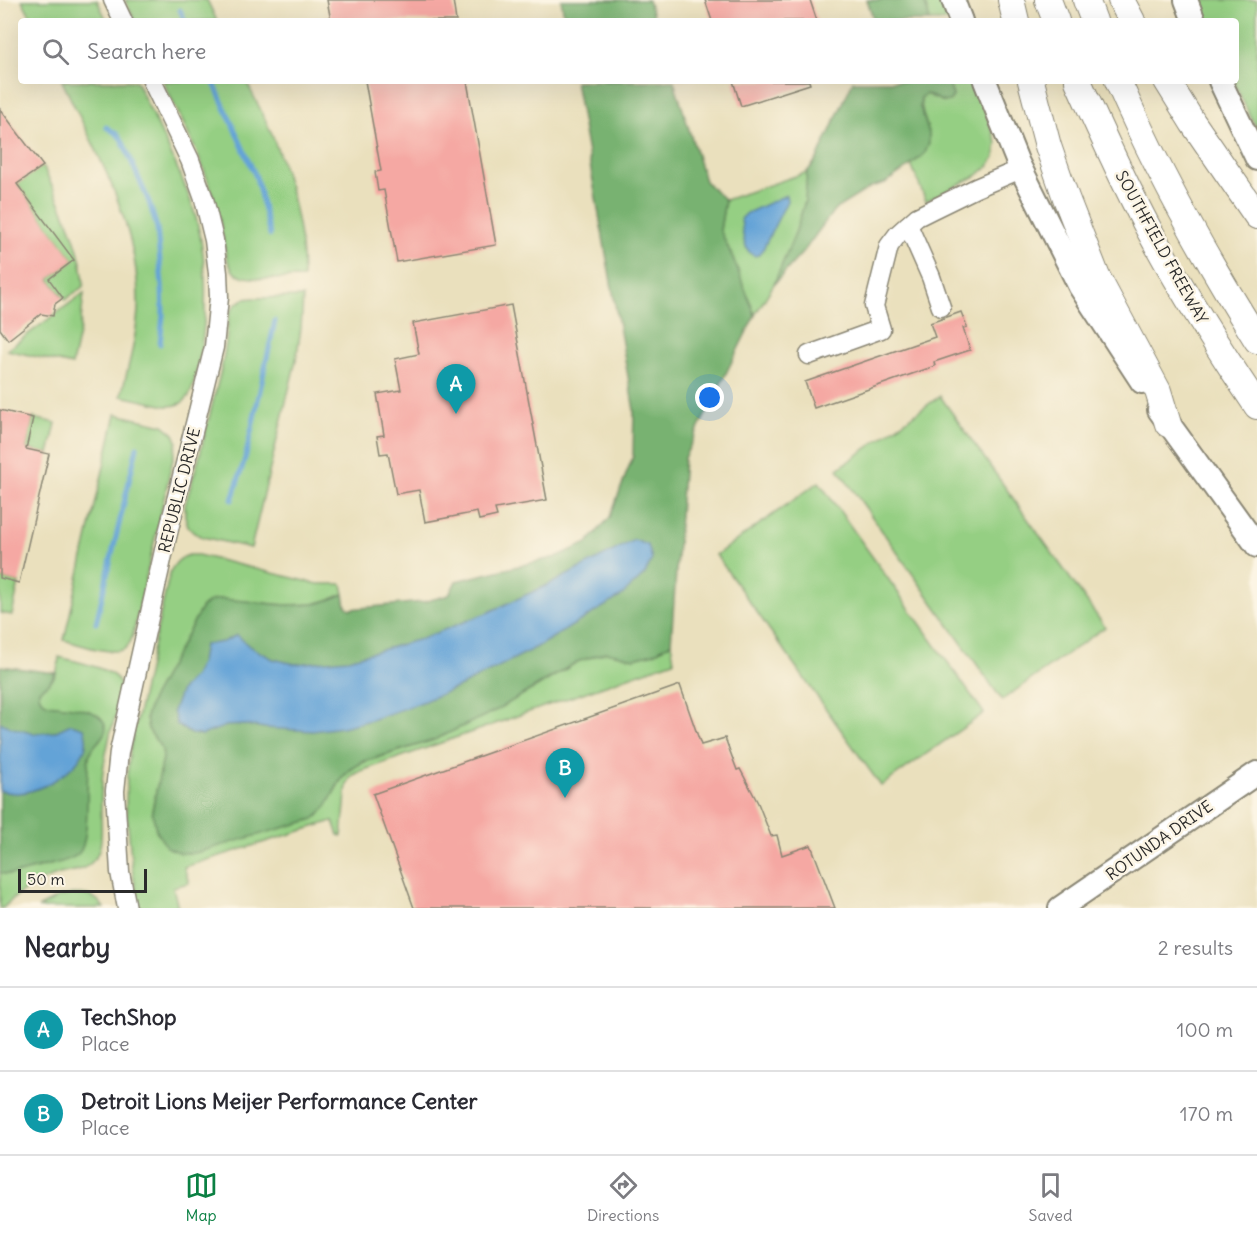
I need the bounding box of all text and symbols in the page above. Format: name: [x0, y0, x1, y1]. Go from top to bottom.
search box: [18, 18, 1239, 84]
icon: search: [39, 35, 72, 68]
text: Search here: [87, 37, 206, 65]
street label: SOUTHFIELD FREEWAY: [1112, 167, 1212, 327]
pin: A: [436, 364, 476, 414]
your location: [695, 383, 724, 412]
street label: REPUBLIC DRIVE: [154, 425, 204, 555]
pin: B: [546, 748, 584, 798]
street label: ROTUNDA DRIVE: [1102, 796, 1216, 884]
scale bar: [18, 866, 147, 894]
text: 50 m: [27, 869, 65, 889]
text: Nearby: [24, 931, 110, 964]
text: 2 results: [1158, 935, 1233, 960]
text: TechShop: [81, 1003, 177, 1031]
text: A: [37, 1017, 50, 1042]
text: 100 m: [1176, 1017, 1233, 1042]
text: Place: [81, 1031, 129, 1056]
text: Detroit Lions Meijer Performance Center: [81, 1087, 478, 1115]
text: B: [37, 1101, 50, 1126]
text: 170 m: [1180, 1101, 1233, 1126]
text: Place: [81, 1115, 129, 1140]
tab: Map: [185, 1169, 218, 1225]
tab: Directions: [587, 1169, 659, 1225]
tab: Saved: [1029, 1169, 1072, 1225]

